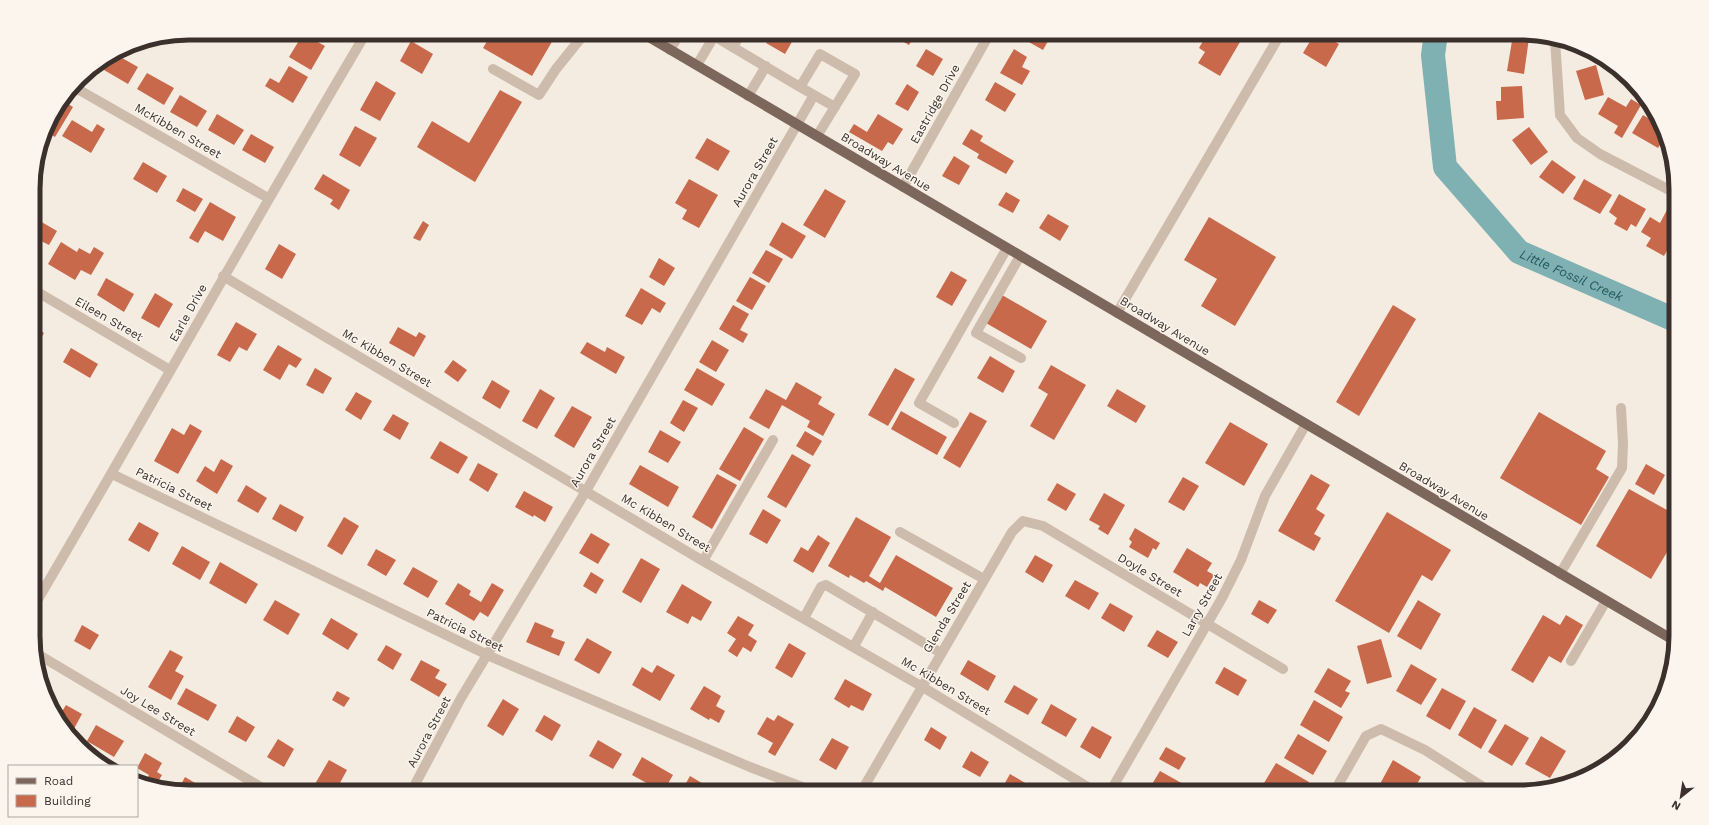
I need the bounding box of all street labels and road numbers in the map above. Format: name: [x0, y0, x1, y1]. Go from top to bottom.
street label: Eastridge Drive: [907, 62, 963, 146]
street label: McKibben Street: [132, 101, 224, 161]
street label: Broadway Avenue: [839, 130, 934, 194]
street label: Aurora Street: [729, 134, 781, 210]
street label: Earle Drive: [166, 282, 210, 344]
street label: Eileen Street: [73, 294, 145, 344]
street label: Broadway Avenue: [1118, 294, 1213, 358]
street label: Mc Kibben Street: [340, 326, 434, 390]
street label: Aurora Street: [567, 414, 619, 490]
street label: Broadway Avenue: [1397, 459, 1492, 523]
street label: Patricia Street: [133, 464, 215, 514]
street label: Mc Kibben Street: [619, 491, 713, 555]
street label: Doyle Street: [1115, 550, 1185, 600]
street label: Larry Street: [1179, 571, 1225, 639]
street label: Glenda Street: [920, 579, 974, 655]
street label: Patricia Street: [424, 605, 506, 655]
street label: Mc Kibben Street: [899, 654, 993, 718]
street label: Joy Lee Street: [118, 683, 198, 739]
street label: Aurora Street: [404, 694, 454, 770]

